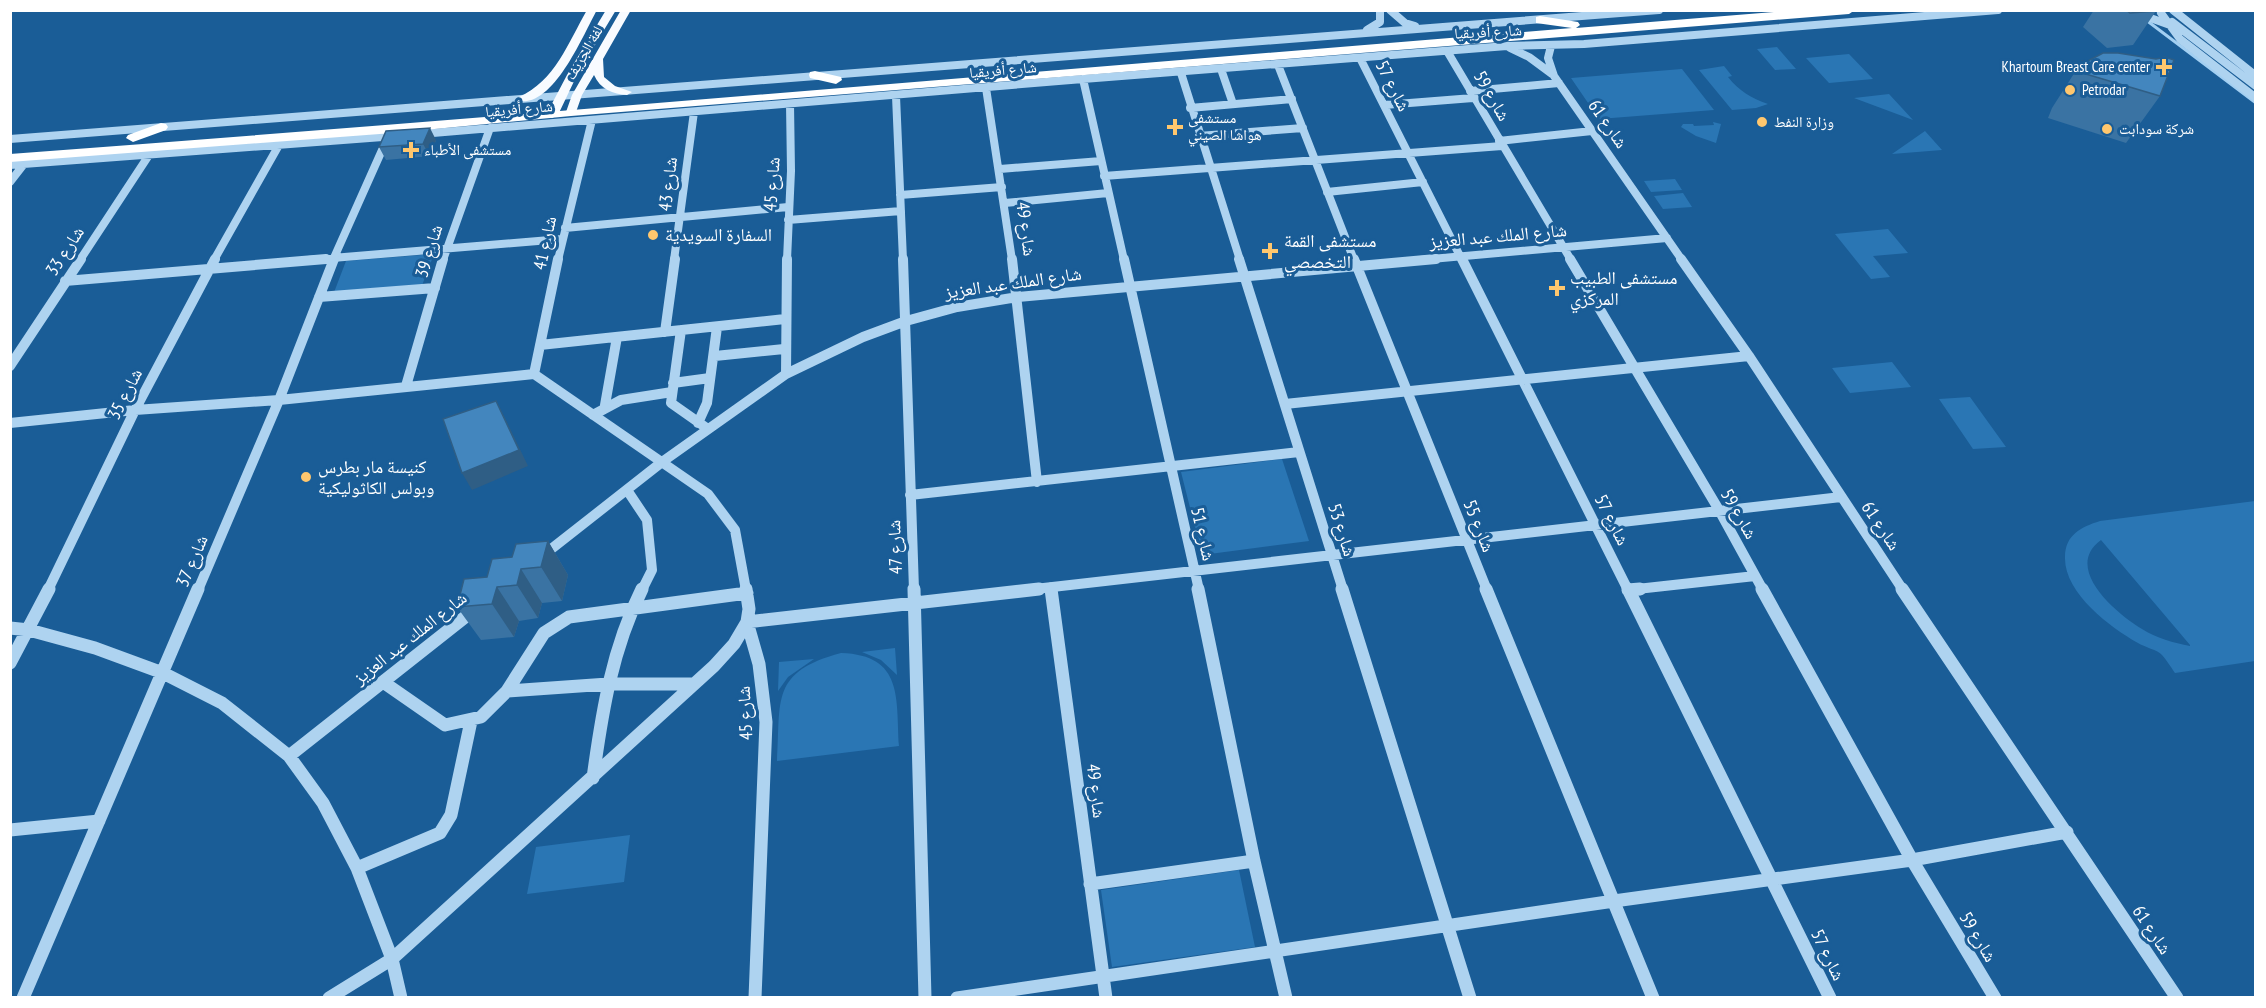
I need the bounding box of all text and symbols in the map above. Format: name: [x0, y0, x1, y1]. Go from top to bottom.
street label: شارع أفريقيا: [1454, 20, 1522, 44]
street label: لفة الجريف: [561, 22, 607, 83]
street label: شارع 57: [1371, 56, 1416, 115]
street label: شارع أفريقيا: [968, 57, 1038, 83]
place label: Khartoum Breast Care center: [2002, 57, 2151, 76]
marker: Khartoum Breast Care center: [2155, 58, 2173, 76]
street label: شارع 59: [1469, 67, 1516, 125]
place label: Petrodar: [2082, 80, 2127, 99]
marker: Petrodar: [2063, 83, 2077, 97]
street label: شارع 61: [1583, 95, 1633, 153]
street label: شارع أفريقيا: [484, 96, 554, 122]
place label: مستشفى هواشا الصيني: [1188, 108, 1262, 147]
place label: وزارة النفط: [1774, 112, 1834, 131]
marker: وزارة النفط: [1755, 115, 1769, 129]
marker: مستشفى هواشا الصيني: [1166, 118, 1184, 136]
place label: شركة سودابت: [2119, 119, 2194, 138]
marker: شركة سودابت: [2100, 122, 2114, 136]
place label: مستشفی الأطباء: [424, 140, 512, 160]
marker: مستشفی الأطباء: [402, 141, 420, 159]
street label: شارع 43: [653, 156, 682, 212]
street label: شارع 45: [758, 156, 785, 212]
street label: شارع 49: [1011, 200, 1042, 257]
street label: شارع 41: [528, 214, 561, 272]
street label: شارع الملك عبد العزيز: [1427, 218, 1568, 253]
street label: شارع 33: [40, 222, 89, 280]
street label: شارع 39: [410, 222, 447, 280]
place label: السفارة السويدية: [665, 223, 772, 246]
marker: السفارة السويدية: [646, 228, 660, 242]
place label: مستشفى القمة التخصصي: [1284, 229, 1376, 277]
marker: مستشفى القمة التخصصي: [1261, 242, 1279, 260]
street label: شارع الملك عبد العزيز: [942, 262, 1083, 304]
place label: مستشفى الطبيب المركزي: [1570, 266, 1678, 314]
marker: مستشفى الطبيب المركزي: [1548, 279, 1566, 297]
street label: شارع 35: [102, 364, 147, 423]
place label: كنيسة مار بطرس وبولس الكاثوليكية: [318, 455, 434, 499]
marker: كنيسة مار بطرس وبولس الكاثوليكية: [299, 470, 313, 484]
street label: شارع 59: [1716, 485, 1763, 543]
street label: شارع 57: [1590, 490, 1635, 549]
street label: شارع 55: [1459, 496, 1500, 555]
street label: شارع 61: [1857, 497, 1906, 555]
street label: شارع 53: [1323, 500, 1362, 559]
street label: شارع 51: [1186, 505, 1221, 563]
street label: شارع 47: [882, 520, 907, 575]
street label: شارع 37: [170, 531, 213, 590]
street label: شارع الملك عبد العزيز: [347, 586, 471, 690]
street label: شارع 45: [732, 685, 757, 741]
street label: شارع 49: [1082, 763, 1111, 819]
street label: شارع 61: [2128, 901, 2177, 959]
street label: شارع 59: [1955, 908, 2002, 966]
street label: شارع 57: [1806, 925, 1851, 984]

